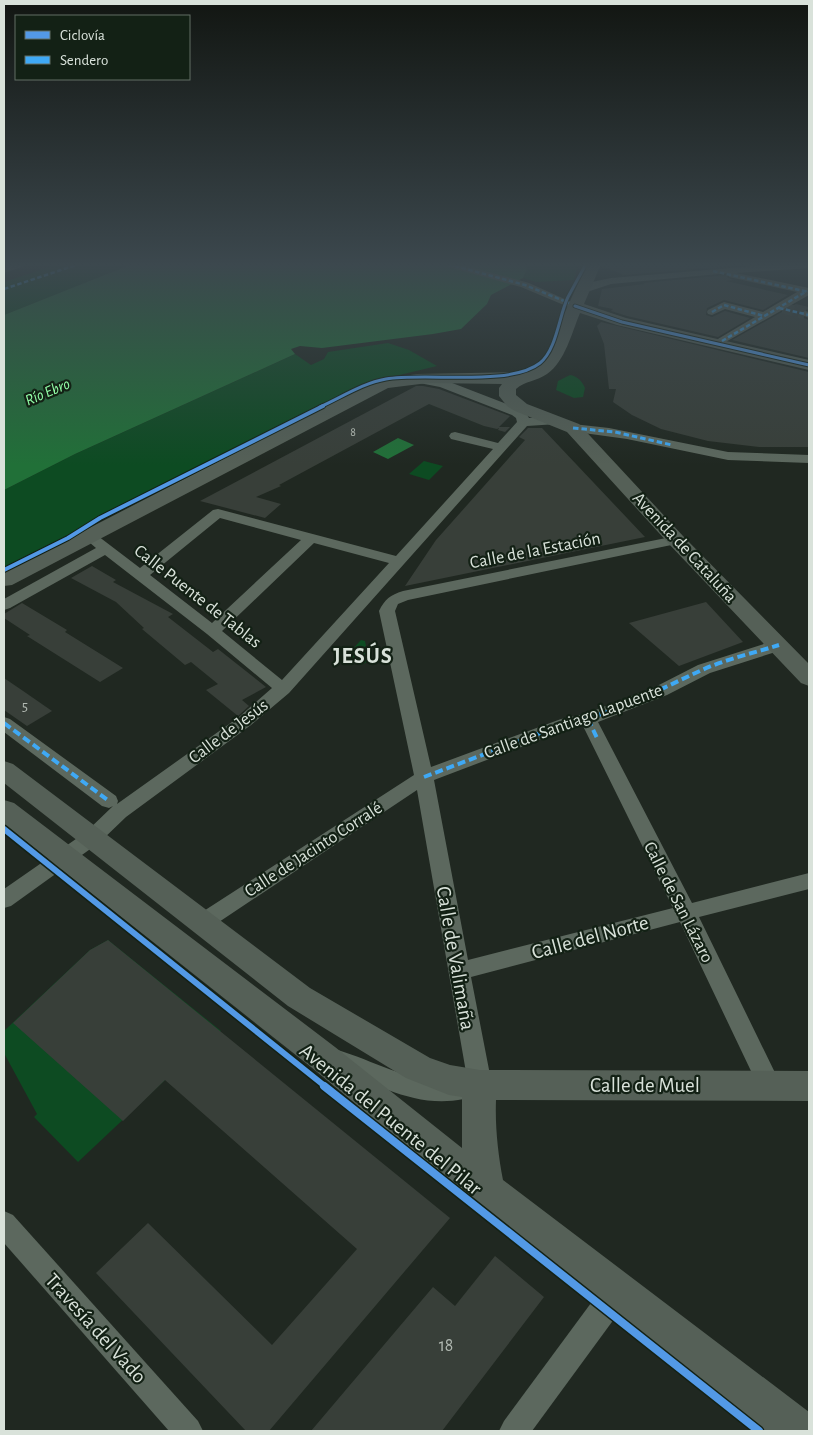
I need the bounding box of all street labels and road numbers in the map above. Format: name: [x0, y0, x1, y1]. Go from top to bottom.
street label: Avenida de Cataluña: [629, 489, 740, 606]
street label: Calle de la Estación: [468, 529, 602, 572]
street label: Calle Puente de Tablas: [131, 542, 264, 652]
street label: Calle de Santiago Lapuente: [482, 681, 665, 763]
street label: Calle de Jesús: [185, 696, 272, 767]
street label: Calle de Jacinto Corralé: [242, 799, 386, 901]
street label: Calle de San Lázaro: [640, 839, 716, 966]
street label: Calle de Valimaña: [433, 885, 479, 1032]
street label: Calle del Norte: [529, 912, 651, 963]
street label: Avenida del Puente del Pilar: [296, 1040, 486, 1199]
street label: Calle de Muel: [590, 1075, 700, 1096]
street label: Travesía del Vado: [41, 1269, 150, 1387]

